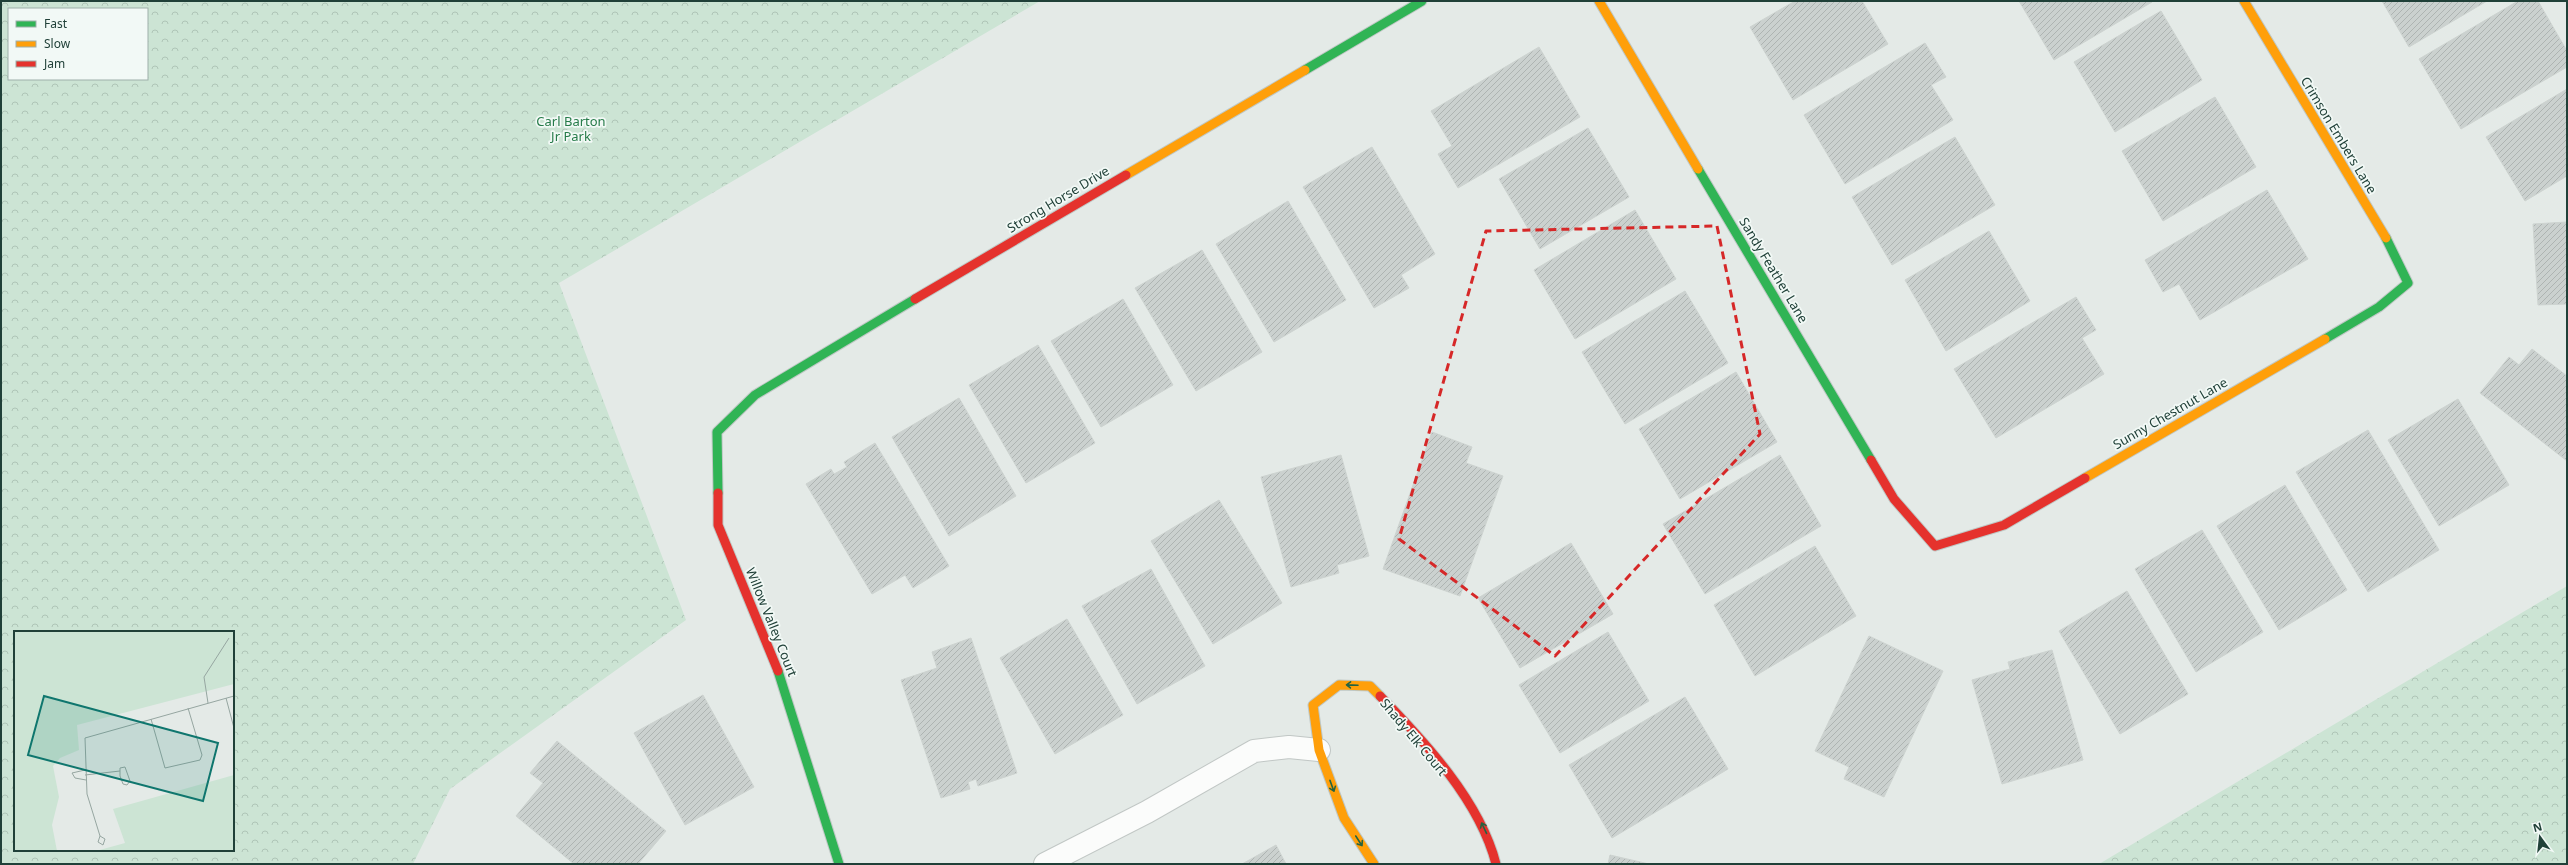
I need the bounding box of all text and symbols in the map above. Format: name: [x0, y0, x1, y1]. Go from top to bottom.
legend: [8, 8, 148, 80]
text: Fast: [44, 15, 68, 32]
text: Slow: [44, 35, 71, 52]
text: Jam: [43, 55, 65, 72]
street label: Crimson Embers Lane: [2297, 73, 2381, 197]
park label: Carl Barton Jr Park: [536, 112, 606, 145]
street label: Strong Horse Drive: [1004, 161, 1112, 237]
street label: Sandy Feather Lane: [1735, 214, 1813, 326]
street label: Sunny Chestnut Lane: [2109, 373, 2231, 453]
street label: Willow Valley Court: [742, 565, 802, 680]
inset map: [14, 631, 234, 851]
one-way arrow: [1346, 681, 1359, 689]
street label: Shady Elk Court: [1376, 695, 1452, 780]
one-way arrow: [1329, 779, 1337, 791]
north arrow: [2520, 817, 2560, 857]
text: N: [2531, 818, 2544, 835]
one-way arrow: [1480, 822, 1487, 834]
one-way arrow: [1355, 835, 1363, 846]

